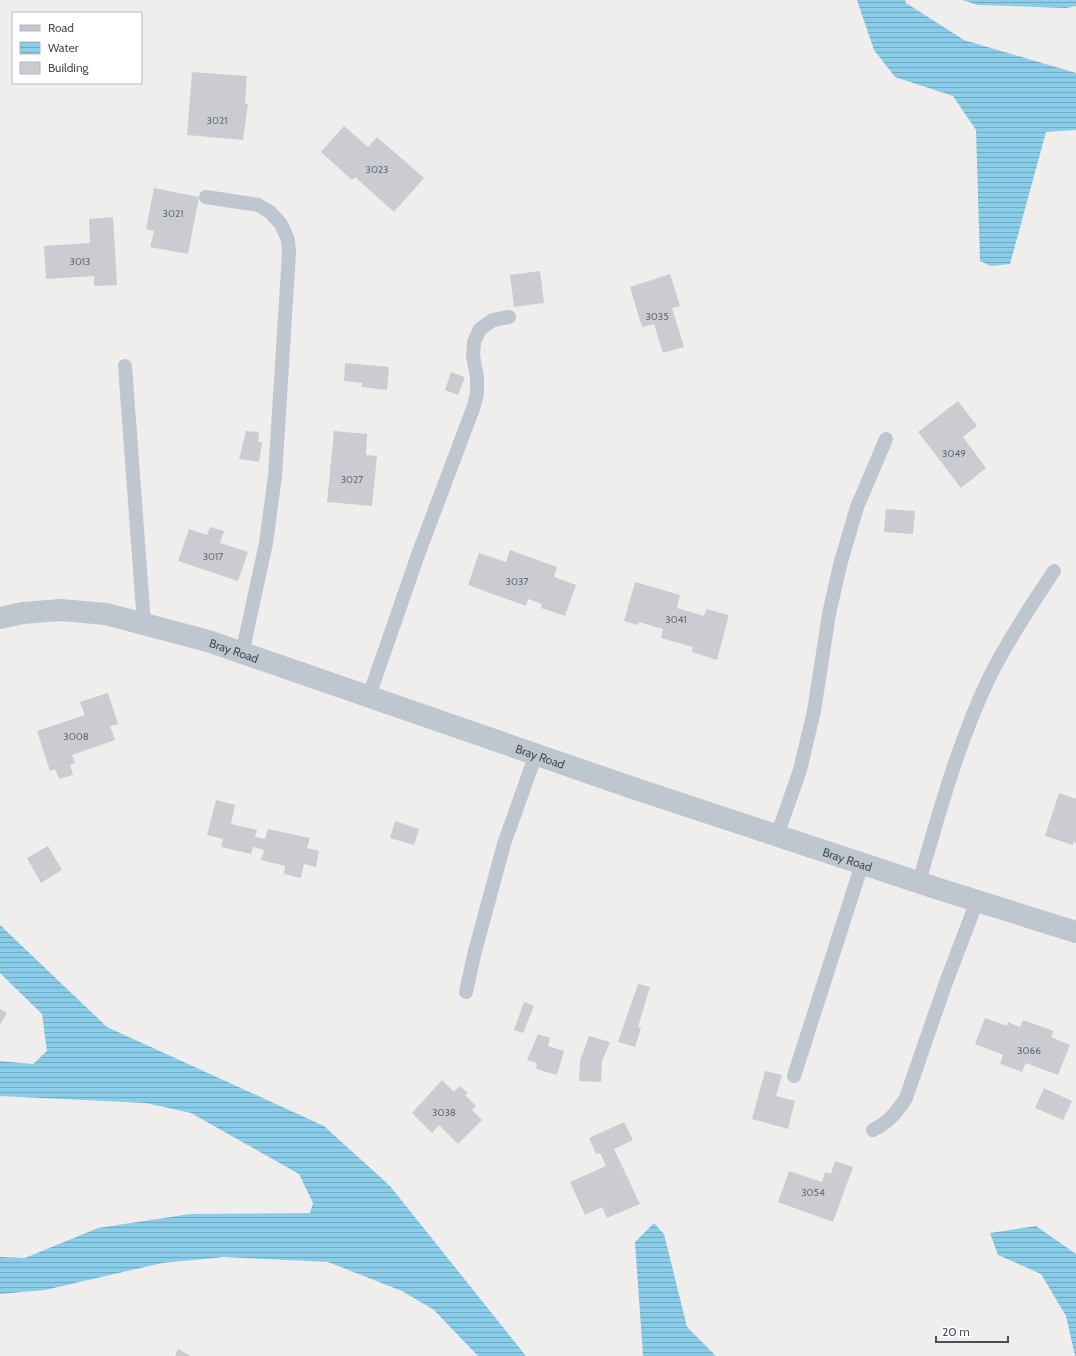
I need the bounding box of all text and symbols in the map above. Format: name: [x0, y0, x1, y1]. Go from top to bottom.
legend: [12, 12, 142, 84]
text: Road: [48, 20, 74, 35]
text: Water: [48, 40, 79, 55]
text: Building: [48, 60, 90, 75]
house number: 3021: [207, 114, 227, 127]
house number: 3023: [365, 163, 389, 176]
house number: 3021: [163, 207, 183, 220]
house number: 3013: [69, 255, 91, 268]
house number: 3035: [645, 310, 669, 323]
house number: 3049: [942, 447, 966, 460]
house number: 3027: [341, 473, 363, 486]
house number: 3017: [203, 550, 223, 563]
house number: 3037: [506, 575, 528, 588]
house number: 3041: [665, 613, 687, 626]
street label: Bray Road: [208, 635, 261, 665]
house number: 3008: [63, 730, 89, 743]
street label: Bray Road: [514, 740, 567, 771]
street label: Bray Road: [821, 844, 874, 874]
house number: 3066: [1017, 1044, 1041, 1057]
house number: 3038: [432, 1106, 456, 1119]
house number: 3054: [801, 1186, 825, 1199]
scale bar: [936, 1318, 1008, 1344]
text: 20 m: [942, 1324, 970, 1339]

